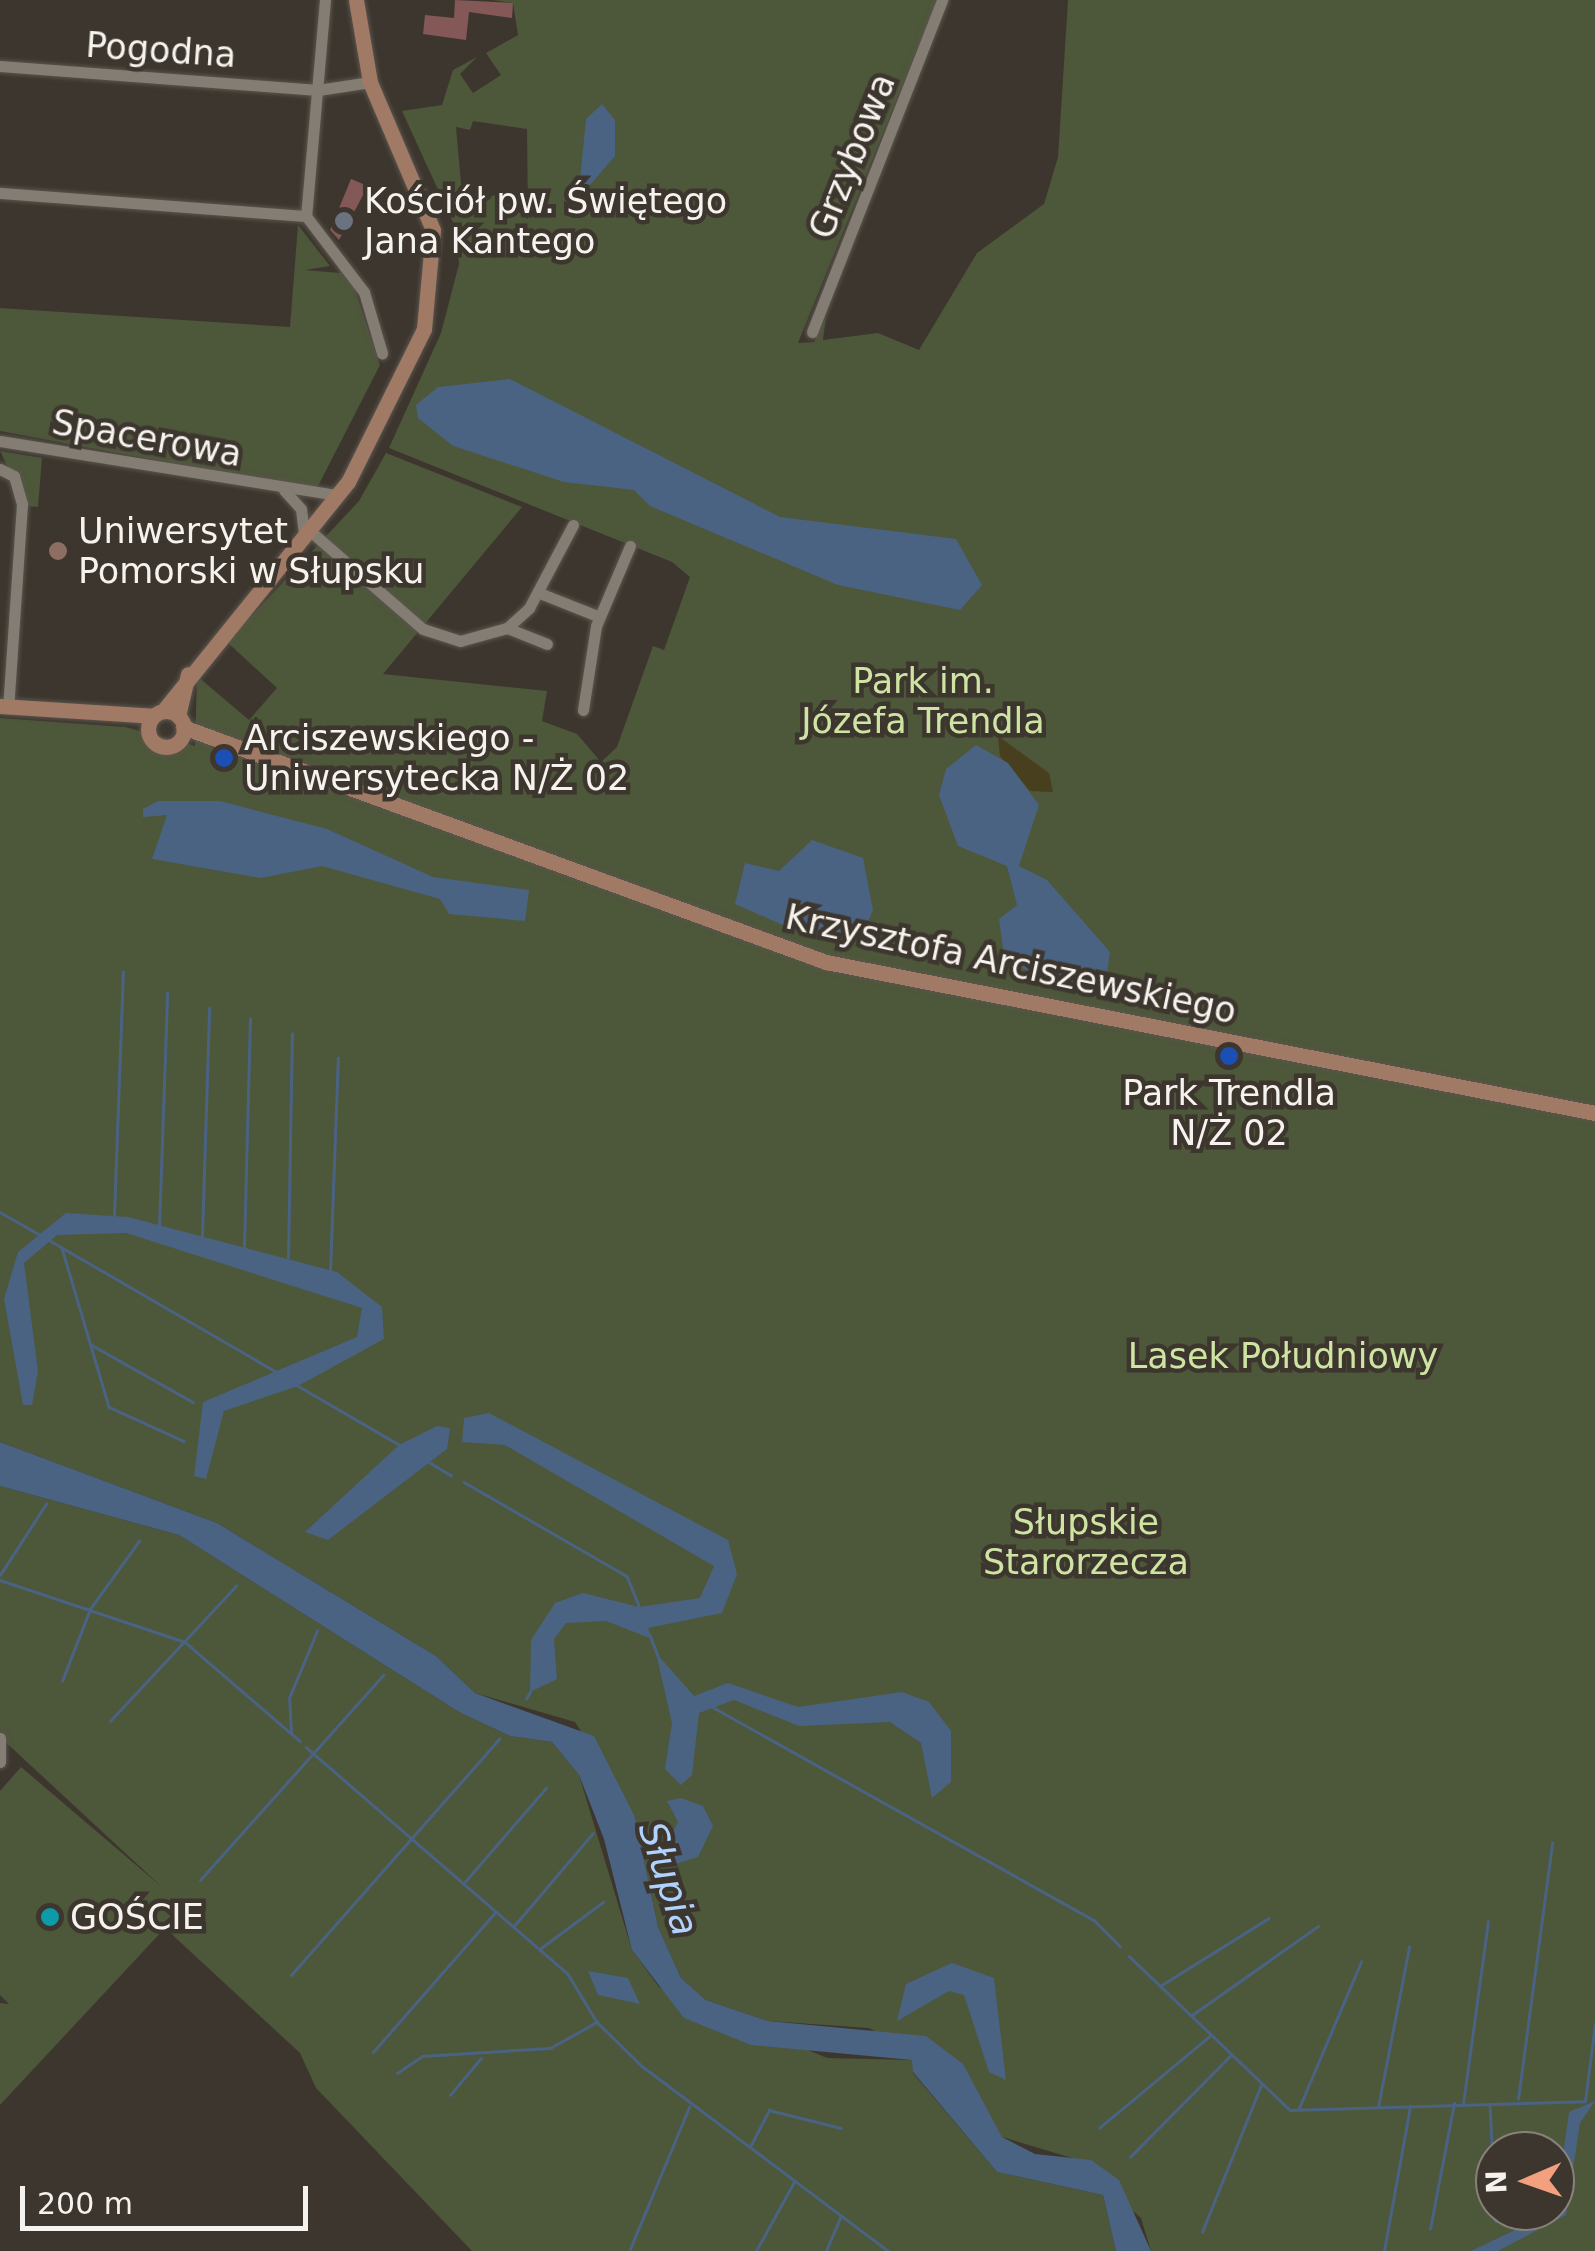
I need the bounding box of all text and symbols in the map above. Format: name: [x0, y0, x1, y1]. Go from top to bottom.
street label: Pogodna: [84, 24, 238, 76]
street label: Grzybowa: [800, 67, 904, 245]
place label: Kościół pw. Świętego Jana Kantego: [364, 180, 727, 262]
marker: Kościół pw. Świętego Jana Kantego: [333, 210, 355, 232]
street label: Spacerowa: [49, 401, 245, 475]
place label: Uniwersytet Pomorski w Słupsku: [78, 510, 424, 592]
marker: Uniwersytet Pomorski w Słupsku: [47, 540, 69, 562]
park label: Park im. Józefa Trendla: [801, 660, 1045, 742]
place label: Arciszewskiego - Uniwersytecka N/Ż 02: [244, 717, 629, 799]
marker: Arciszewskiego - Uniwersytecka N/Ż 02: [213, 747, 235, 769]
street label: Krzysztofa Arciszewskiego: [782, 896, 1240, 1032]
marker: Park Trendla N/Ż 02: [1218, 1045, 1240, 1067]
place label: Park Trendla N/Ż 02: [1122, 1072, 1336, 1154]
park label: Lasek Południowy: [1128, 1335, 1438, 1377]
park label: Słupskie Starorzecza: [983, 1501, 1189, 1583]
water label: Słupia: [628, 1816, 708, 1942]
place label: GOŚCIE: [70, 1896, 204, 1938]
marker: GOŚCIE: [39, 1906, 61, 1928]
north arrow: [1475, 2131, 1575, 2231]
scale bar: [25, 2166, 312, 2228]
text: N: [1480, 2170, 1513, 2194]
text: 200 m: [37, 2186, 133, 2221]

